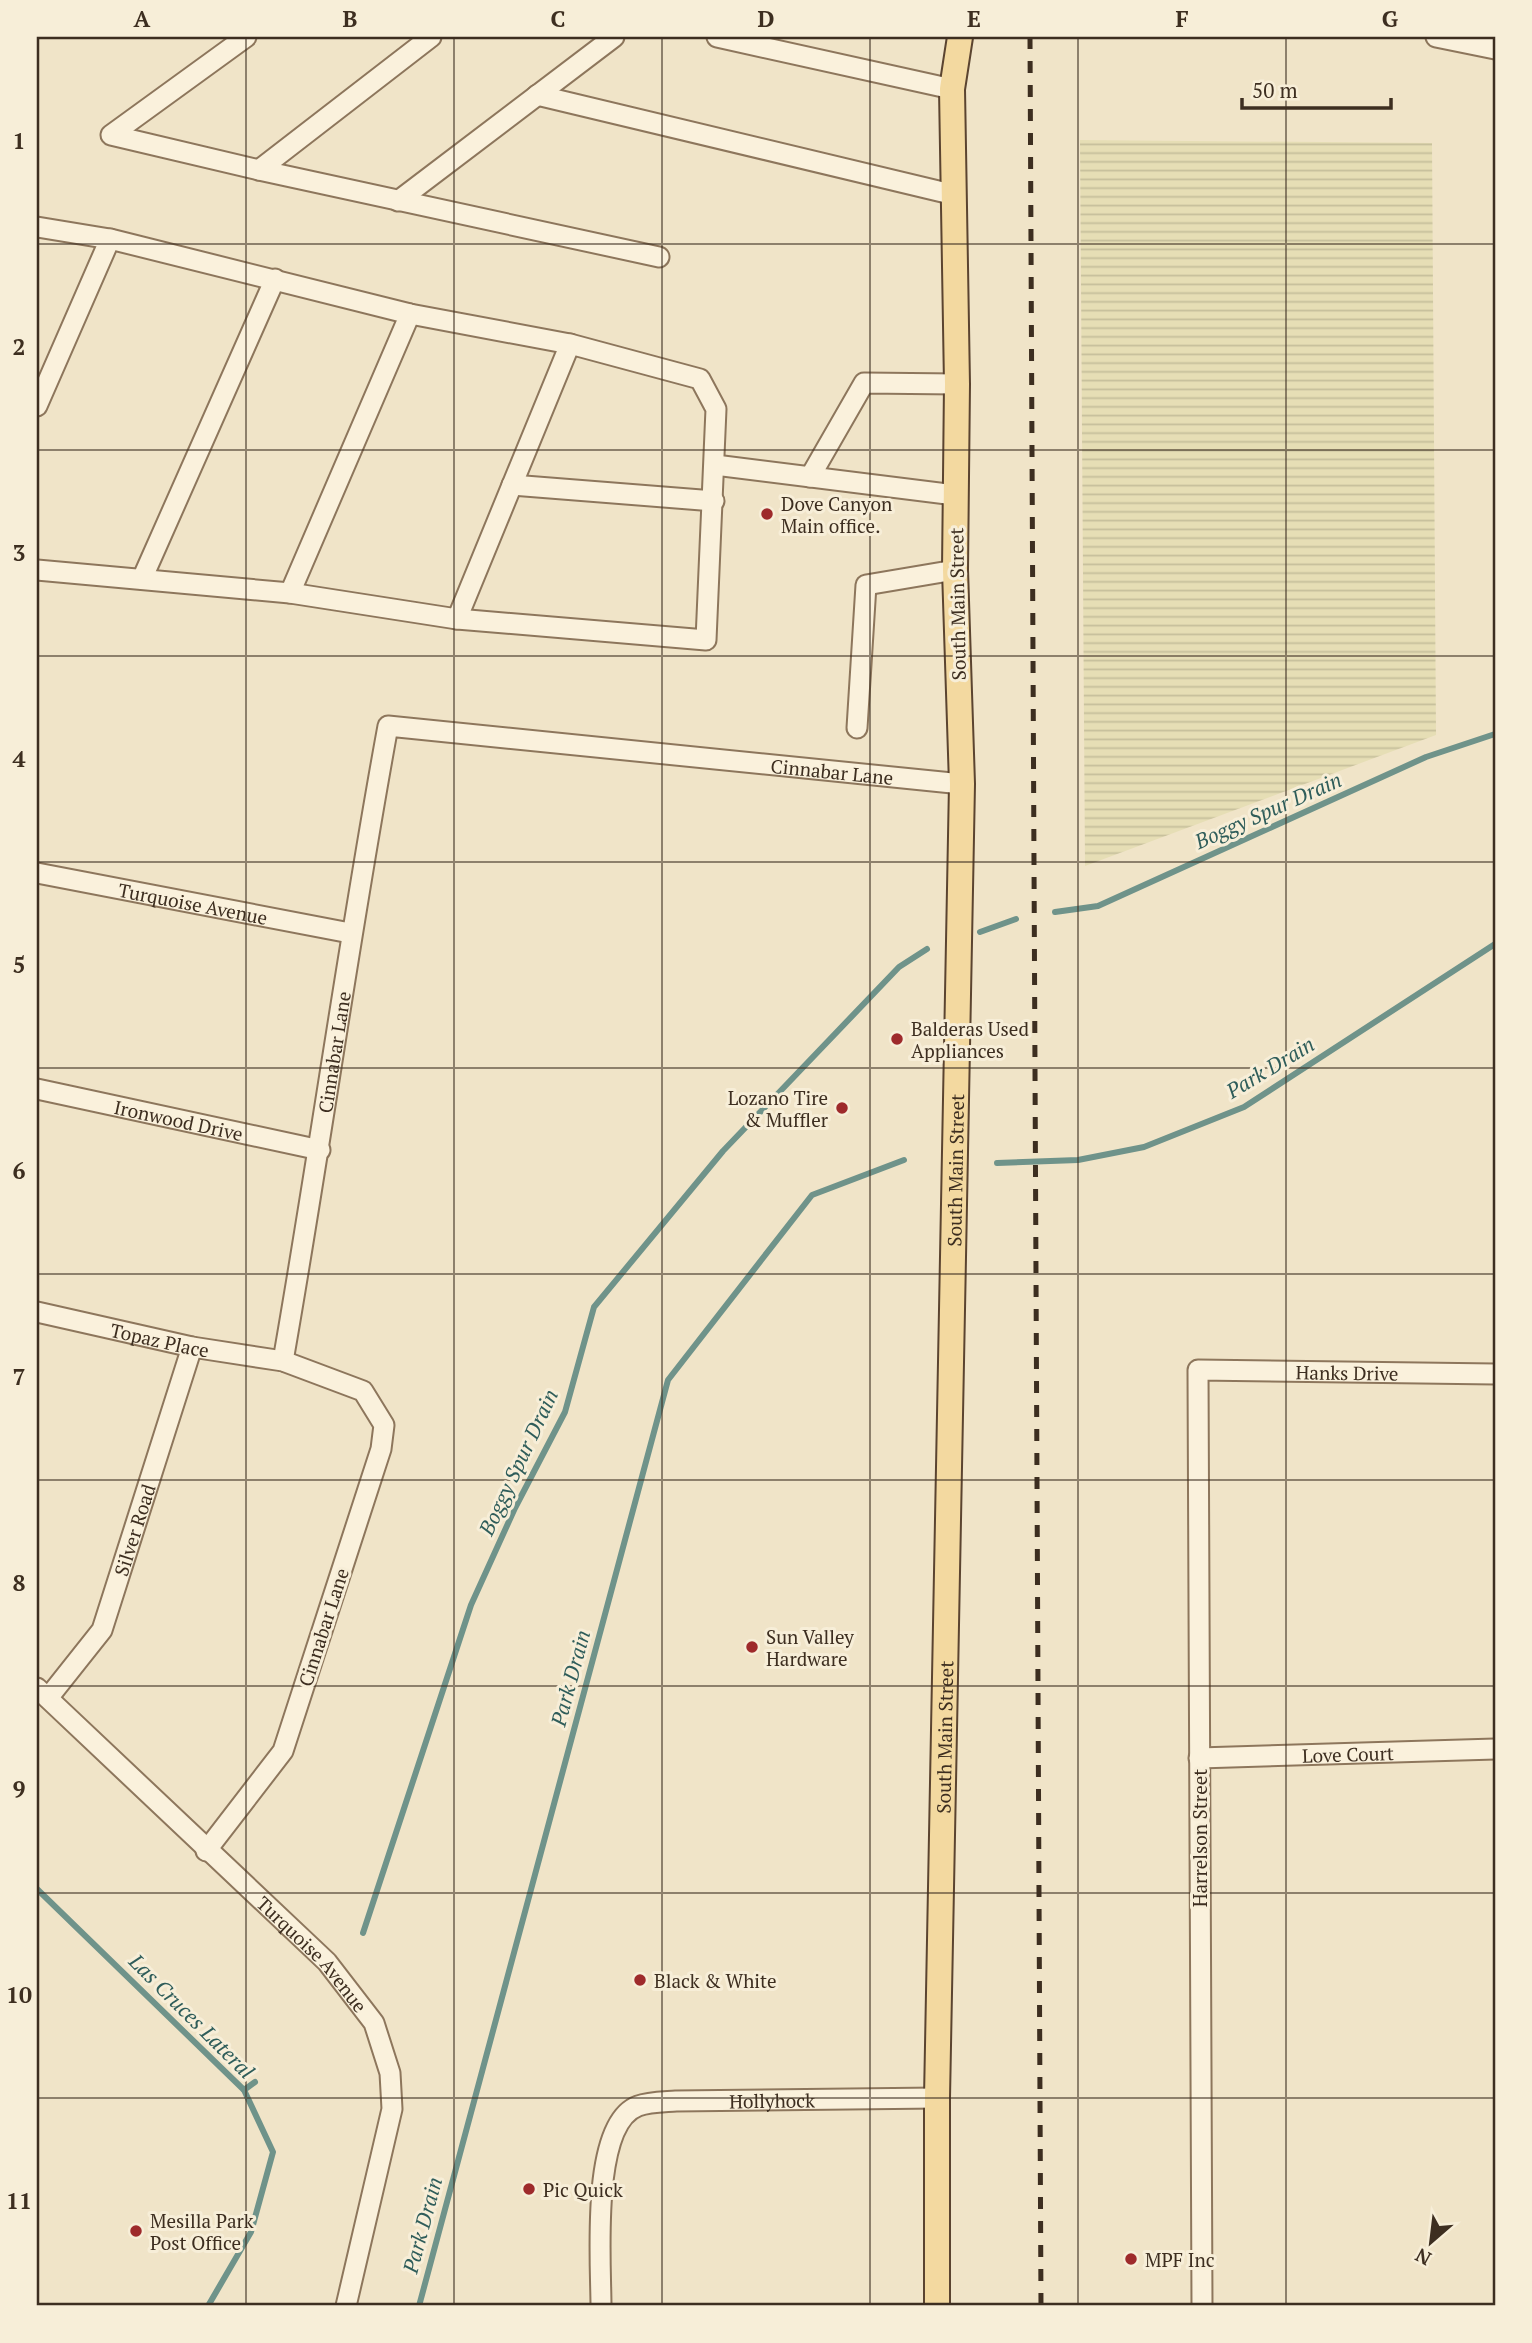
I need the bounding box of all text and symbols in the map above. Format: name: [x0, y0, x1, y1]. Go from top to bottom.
text: A: [134, 3, 151, 34]
text: B: [343, 3, 358, 34]
text: C: [551, 3, 566, 34]
text: D: [758, 3, 775, 34]
text: E: [967, 3, 981, 34]
text: F: [1175, 3, 1189, 34]
text: G: [1382, 3, 1399, 34]
scale bar: [1242, 66, 1390, 110]
text: 50 m: [1252, 76, 1298, 104]
text: 1: [13, 125, 26, 156]
text: 2: [13, 331, 26, 362]
place label: Dove Canyon Main office.: [781, 491, 892, 538]
marker: Dove Canyon Main office.: [759, 506, 775, 522]
street label: South Main Street: [943, 527, 971, 681]
text: 3: [13, 537, 26, 568]
text: 4: [13, 743, 26, 774]
street label: Cinnabar Lane: [770, 752, 895, 789]
water label: Boggy Spur Drain: [1189, 765, 1346, 855]
street label: Turquoise Avenue: [117, 876, 270, 929]
text: 5: [13, 949, 26, 980]
street label: Cinnabar Lane: [312, 989, 355, 1115]
place label: Balderas Used Appliances: [911, 1016, 1029, 1063]
water label: Park Drain: [1220, 1030, 1319, 1105]
marker: Balderas Used Appliances: [889, 1031, 905, 1047]
place label: Lozano Tire & Muffler: [728, 1085, 829, 1132]
street label: South Main Street: [941, 1093, 969, 1247]
street label: Ironwood Drive: [112, 1094, 245, 1146]
marker: Lozano Tire & Muffler: [834, 1100, 850, 1116]
text: 6: [13, 1155, 26, 1186]
street label: Topaz Place: [108, 1317, 211, 1362]
street label: Hanks Drive: [1295, 1359, 1399, 1385]
text: 7: [13, 1361, 26, 1392]
water label: Boggy Spur Drain: [472, 1384, 564, 1540]
street label: Silver Road: [108, 1480, 160, 1579]
street label: Cinnabar Lane: [292, 1565, 354, 1689]
text: 8: [13, 1567, 26, 1598]
place label: Sun Valley Hardware: [766, 1624, 854, 1671]
water label: Park Drain: [543, 1627, 596, 1730]
marker: Sun Valley Hardware: [744, 1639, 760, 1655]
street label: South Main Street: [930, 1660, 958, 1814]
street label: Love Court: [1302, 1740, 1394, 1767]
street label: Harrelson Street: [1187, 1769, 1212, 1907]
text: 9: [13, 1773, 26, 1804]
street label: Turquoise Avenue: [252, 1890, 373, 2017]
water label: Las Cruces Lateral: [123, 1947, 261, 2085]
place label: Black & White: [654, 1968, 777, 1993]
marker: Black & White: [632, 1972, 648, 1988]
text: 10: [6, 1979, 32, 2010]
street label: Hollyhock: [729, 2087, 815, 2113]
water label: Park Drain: [395, 2174, 448, 2277]
place label: Pic Quick: [543, 2177, 623, 2202]
marker: Pic Quick: [521, 2181, 537, 2197]
text: 11: [6, 2185, 32, 2216]
north arrow: [1396, 2206, 1466, 2276]
place label: Mesilla Park Post Office: [150, 2208, 254, 2255]
marker: Mesilla Park Post Office: [128, 2223, 144, 2239]
text: N: [1410, 2243, 1435, 2272]
place label: MPF Inc: [1145, 2247, 1215, 2272]
marker: MPF Inc: [1123, 2251, 1139, 2267]

